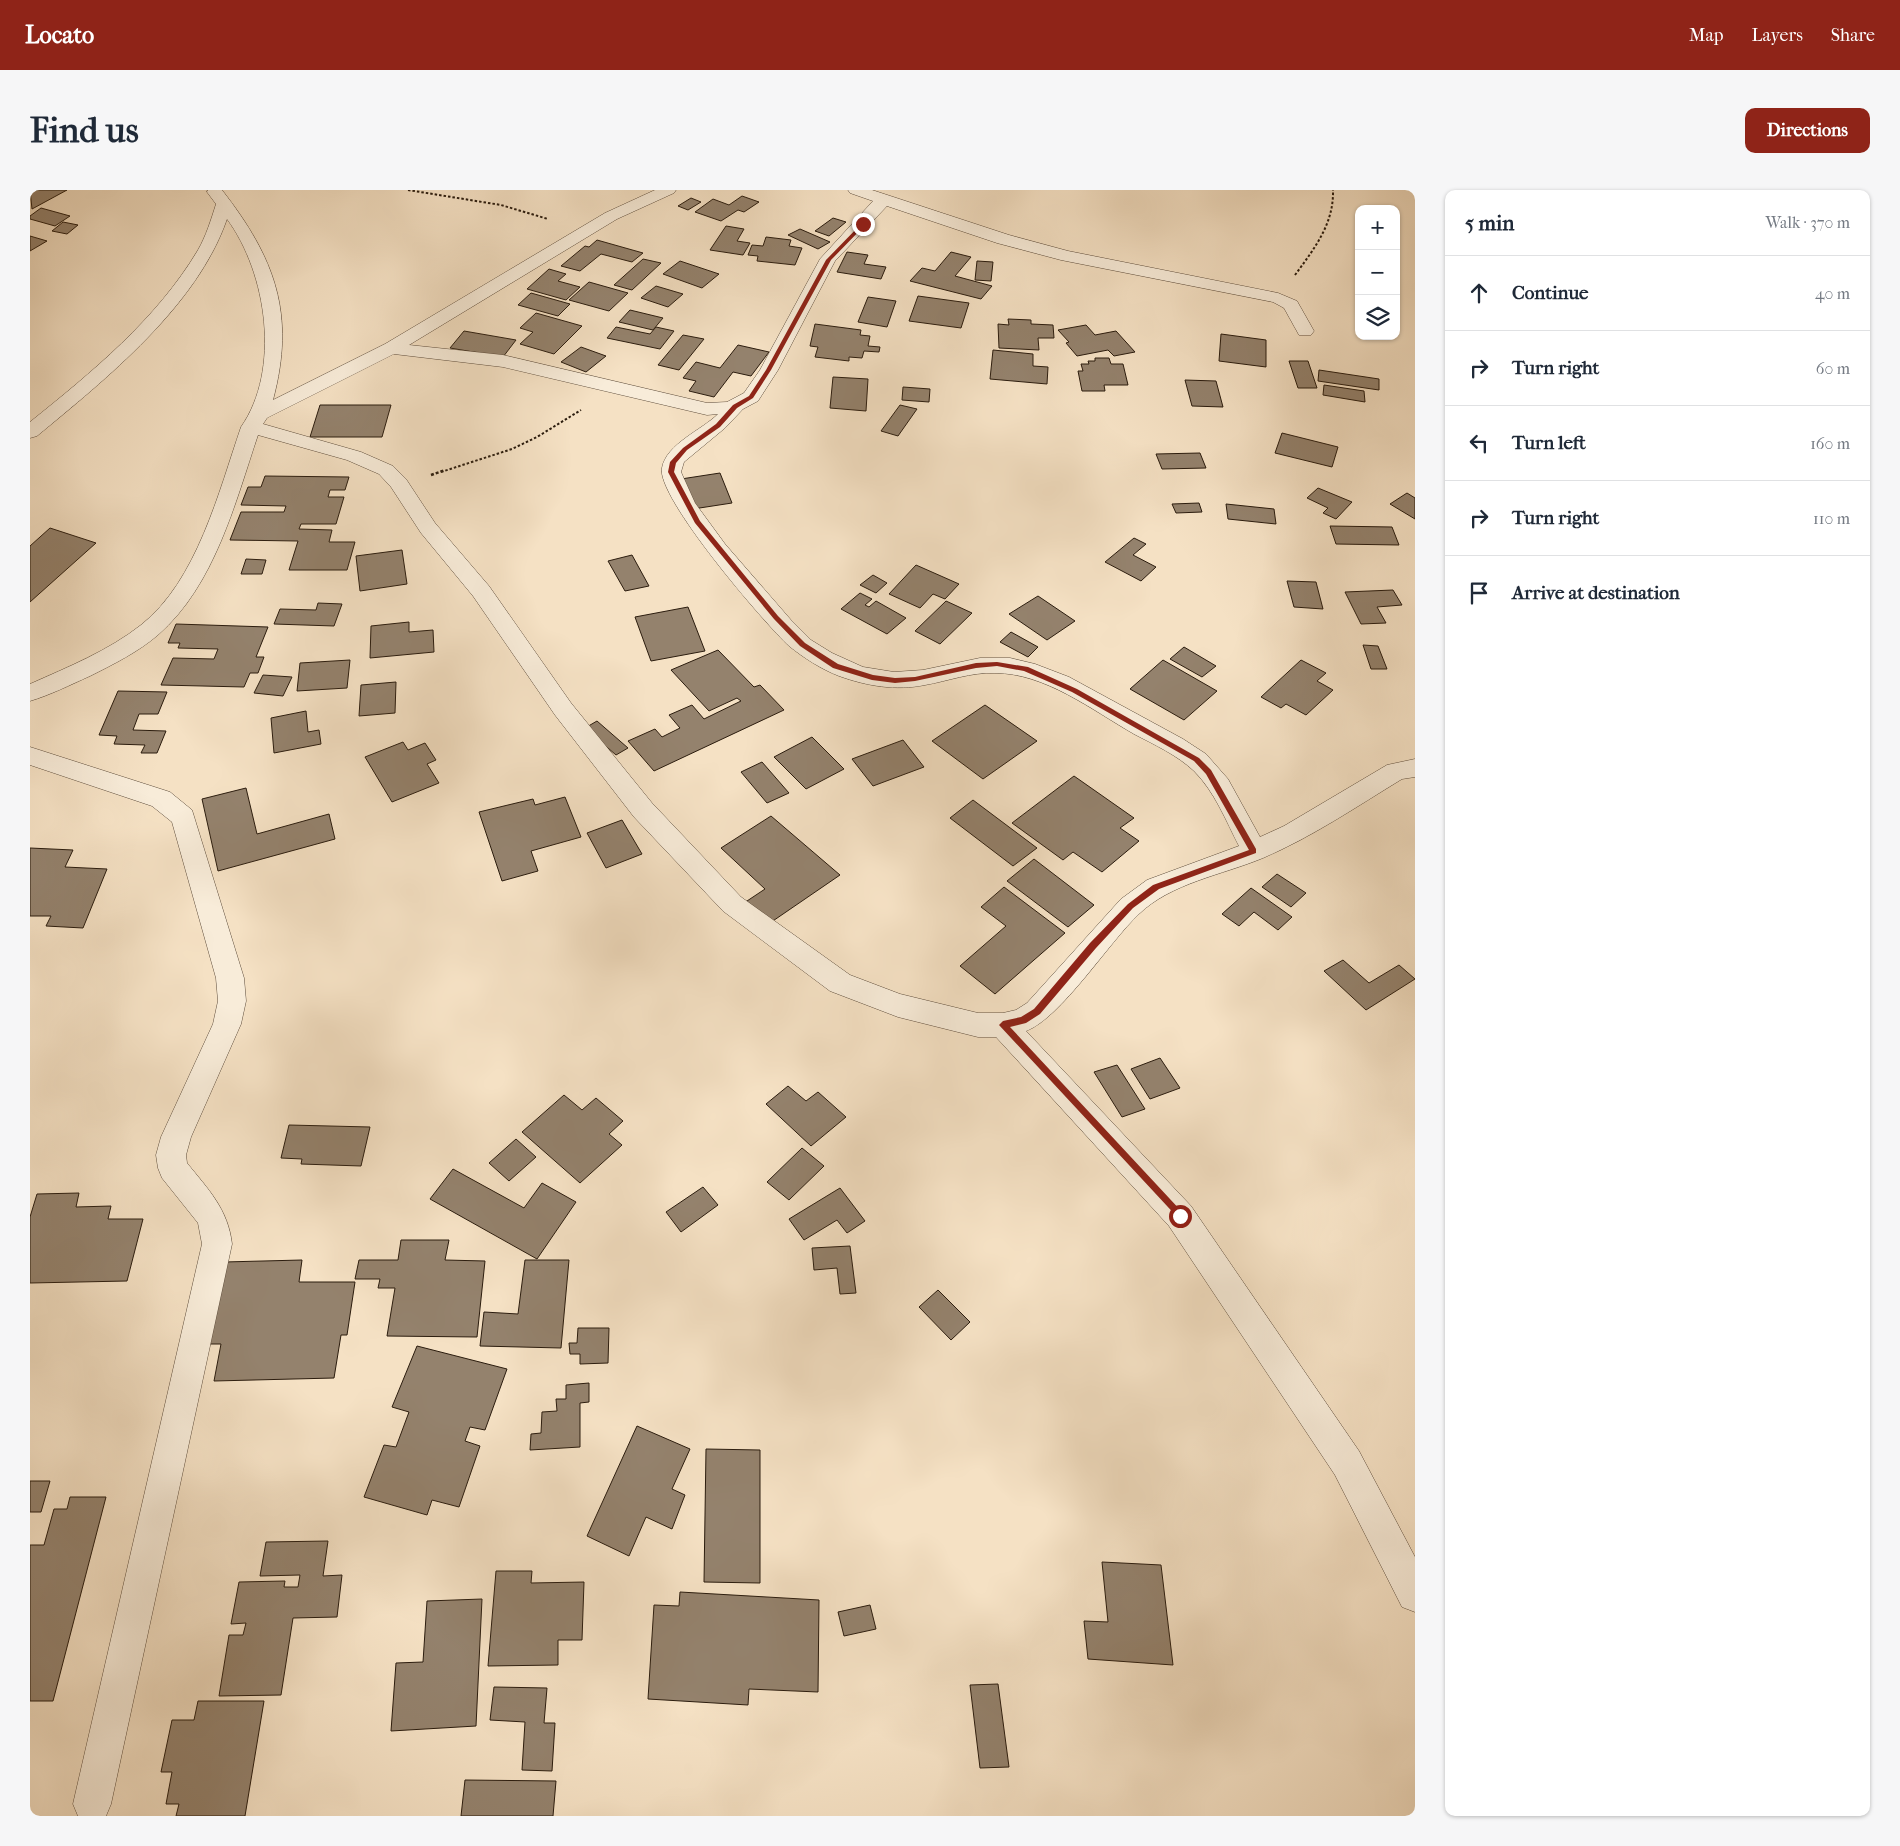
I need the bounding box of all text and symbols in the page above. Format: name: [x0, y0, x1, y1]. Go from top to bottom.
text: Locato: [25, 21, 94, 49]
text: Map: [1689, 25, 1723, 46]
text: Layers: [1751, 25, 1803, 46]
text: Share: [1831, 25, 1875, 46]
button: Directions: [1745, 108, 1870, 153]
text: Find us: [30, 110, 139, 151]
map controls: [1355, 205, 1400, 340]
button: +: [1355, 205, 1400, 250]
text: 5 min: [1465, 211, 1514, 235]
route end: [852, 213, 875, 236]
text: Walk · 370 m: [1765, 213, 1850, 232]
button: −: [1355, 250, 1400, 295]
icon: ahead: [1465, 279, 1493, 307]
text: Continue: [1512, 282, 1588, 304]
text: 40 m: [1815, 284, 1850, 303]
button: layers: [1355, 295, 1400, 340]
icon: right: [1465, 354, 1493, 382]
text: Turn right: [1512, 357, 1599, 379]
text: 60 m: [1816, 359, 1850, 378]
icon: left: [1465, 429, 1493, 457]
text: Turn left: [1512, 432, 1586, 454]
text: 160 m: [1810, 434, 1850, 453]
icon: right: [1465, 504, 1493, 532]
text: Turn right: [1512, 507, 1599, 529]
text: 110 m: [1813, 509, 1850, 528]
icon: arrive: [1465, 579, 1493, 607]
text: Arrive at destination: [1512, 582, 1680, 604]
route start: [1169, 1205, 1192, 1228]

